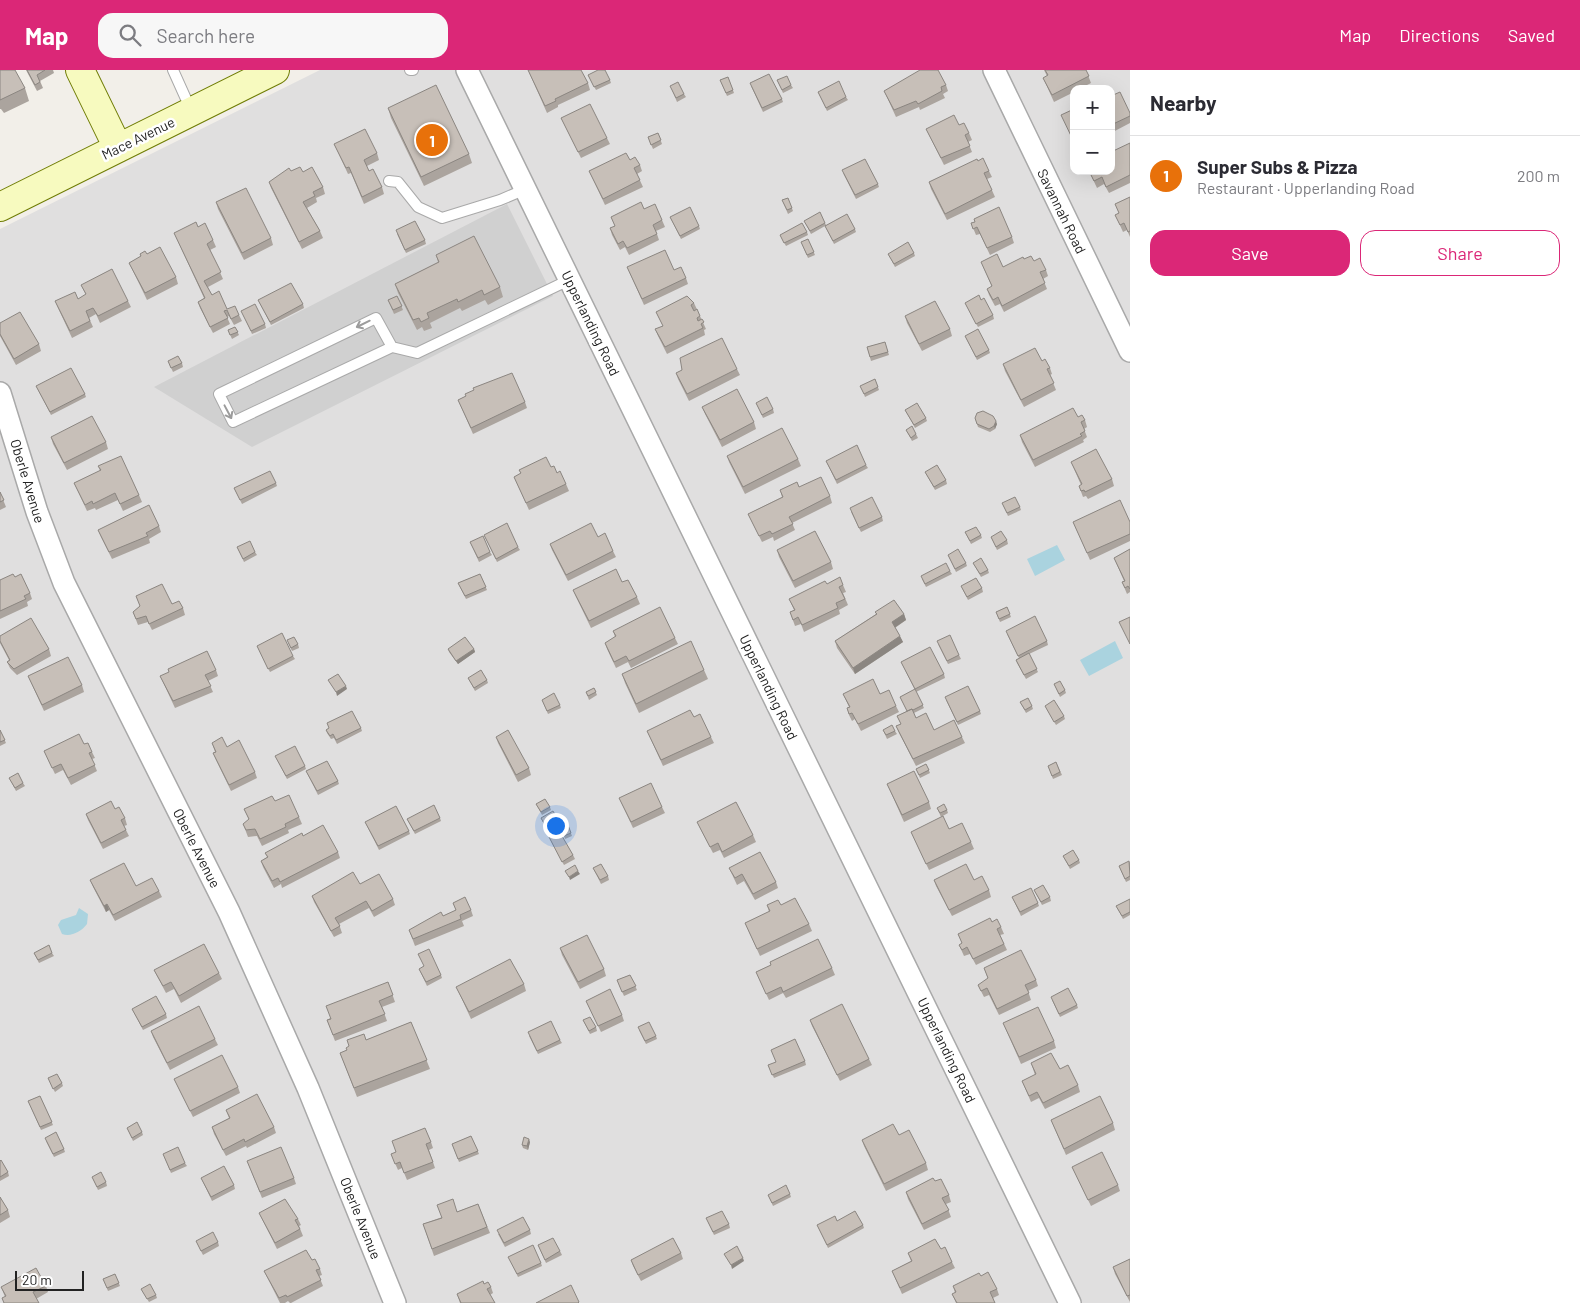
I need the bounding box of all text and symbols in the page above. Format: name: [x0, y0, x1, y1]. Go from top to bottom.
search box: [98, 13, 448, 58]
text: Map: [25, 21, 68, 50]
icon: search: [116, 21, 144, 49]
text: Search here: [156, 24, 255, 47]
text: Map: [1339, 24, 1371, 46]
text: Directions: [1399, 24, 1480, 46]
text: Saved: [1508, 24, 1555, 46]
map controls: [1070, 85, 1115, 175]
button: +: [1070, 85, 1115, 130]
text: Nearby: [1150, 90, 1216, 115]
street label: Mace Avenue: [99, 113, 177, 163]
pin: 1: [416, 121, 448, 159]
button: −: [1070, 130, 1115, 175]
text: Super Subs & Pizza: [1197, 155, 1358, 178]
street label: Savannah Road: [1034, 166, 1090, 256]
text: 1: [1163, 166, 1169, 185]
text: 200 m: [1517, 166, 1560, 185]
text: Restaurant · Upperlanding Road: [1197, 178, 1415, 197]
button: Save: [1150, 230, 1350, 276]
button: Share: [1360, 230, 1560, 276]
street label: Upperlanding Road: [558, 268, 624, 378]
one-way arrow: [355, 320, 370, 330]
one-way arrow: [223, 404, 233, 419]
street label: Oberle Avenue: [7, 437, 49, 525]
street label: Upperlanding Road: [736, 632, 802, 742]
street label: Oberle Avenue: [170, 805, 224, 891]
your location: [543, 813, 569, 839]
street label: Upperlanding Road: [914, 995, 980, 1105]
street label: Oberle Avenue: [337, 1175, 385, 1261]
scale bar: [15, 1268, 84, 1291]
text: 20 m: [22, 1271, 52, 1288]

